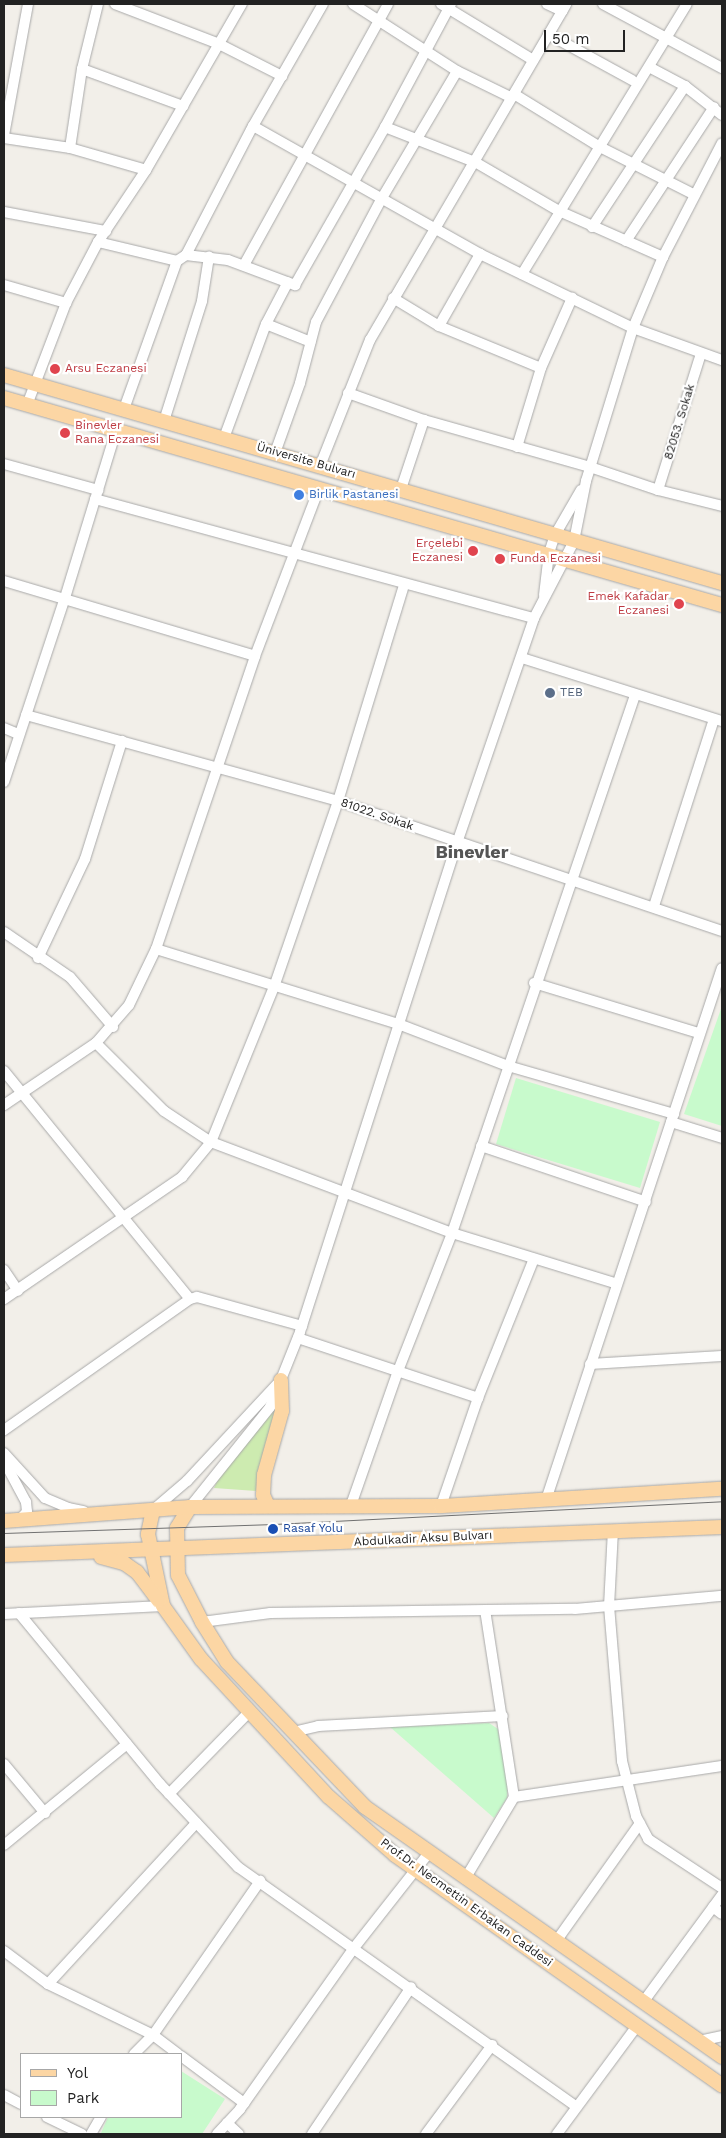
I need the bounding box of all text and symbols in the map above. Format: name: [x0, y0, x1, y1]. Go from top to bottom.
scale bar: [546, 20, 627, 52]
text: 50 m: [552, 30, 589, 48]
place label: Arsu Eczanesi: [65, 362, 147, 376]
marker: Arsu Eczanesi: [49, 363, 61, 375]
street label: 82053. Sokak: [662, 382, 698, 462]
place label: Binevler Rana Eczanesi: [75, 419, 159, 447]
marker: Binevler Rana Eczanesi: [59, 427, 71, 439]
street label: Üniversite Bulvarı: [255, 440, 357, 482]
place label: Birlik Pastanesi: [309, 488, 399, 502]
marker: Birlik Pastanesi: [293, 489, 305, 501]
place label: Erçelebi Eczanesi: [412, 537, 463, 565]
marker: Erçelebi Eczanesi: [467, 545, 479, 557]
place label: Funda Eczanesi: [510, 552, 601, 566]
marker: Funda Eczanesi: [494, 553, 506, 565]
place label: Emek Kafadar Eczanesi: [587, 590, 669, 618]
marker: Emek Kafadar Eczanesi: [673, 598, 685, 610]
place label: TEB: [560, 686, 583, 700]
marker: TEB: [544, 687, 556, 699]
street label: 81022. Sokak: [339, 796, 415, 834]
district label: Binevler: [436, 841, 508, 863]
place label: Rasaf Yolu: [283, 1522, 344, 1536]
marker: Rasaf Yolu: [267, 1523, 279, 1535]
street label: Abdulkadir Aksu Bulvarı: [353, 1528, 493, 1550]
street label: Prof.Dr. Necmettin Erbakan Caddesi: [377, 1836, 555, 1970]
legend: [20, 2053, 182, 2118]
text: Yol: [67, 2064, 88, 2082]
text: Park: [67, 2089, 99, 2107]

